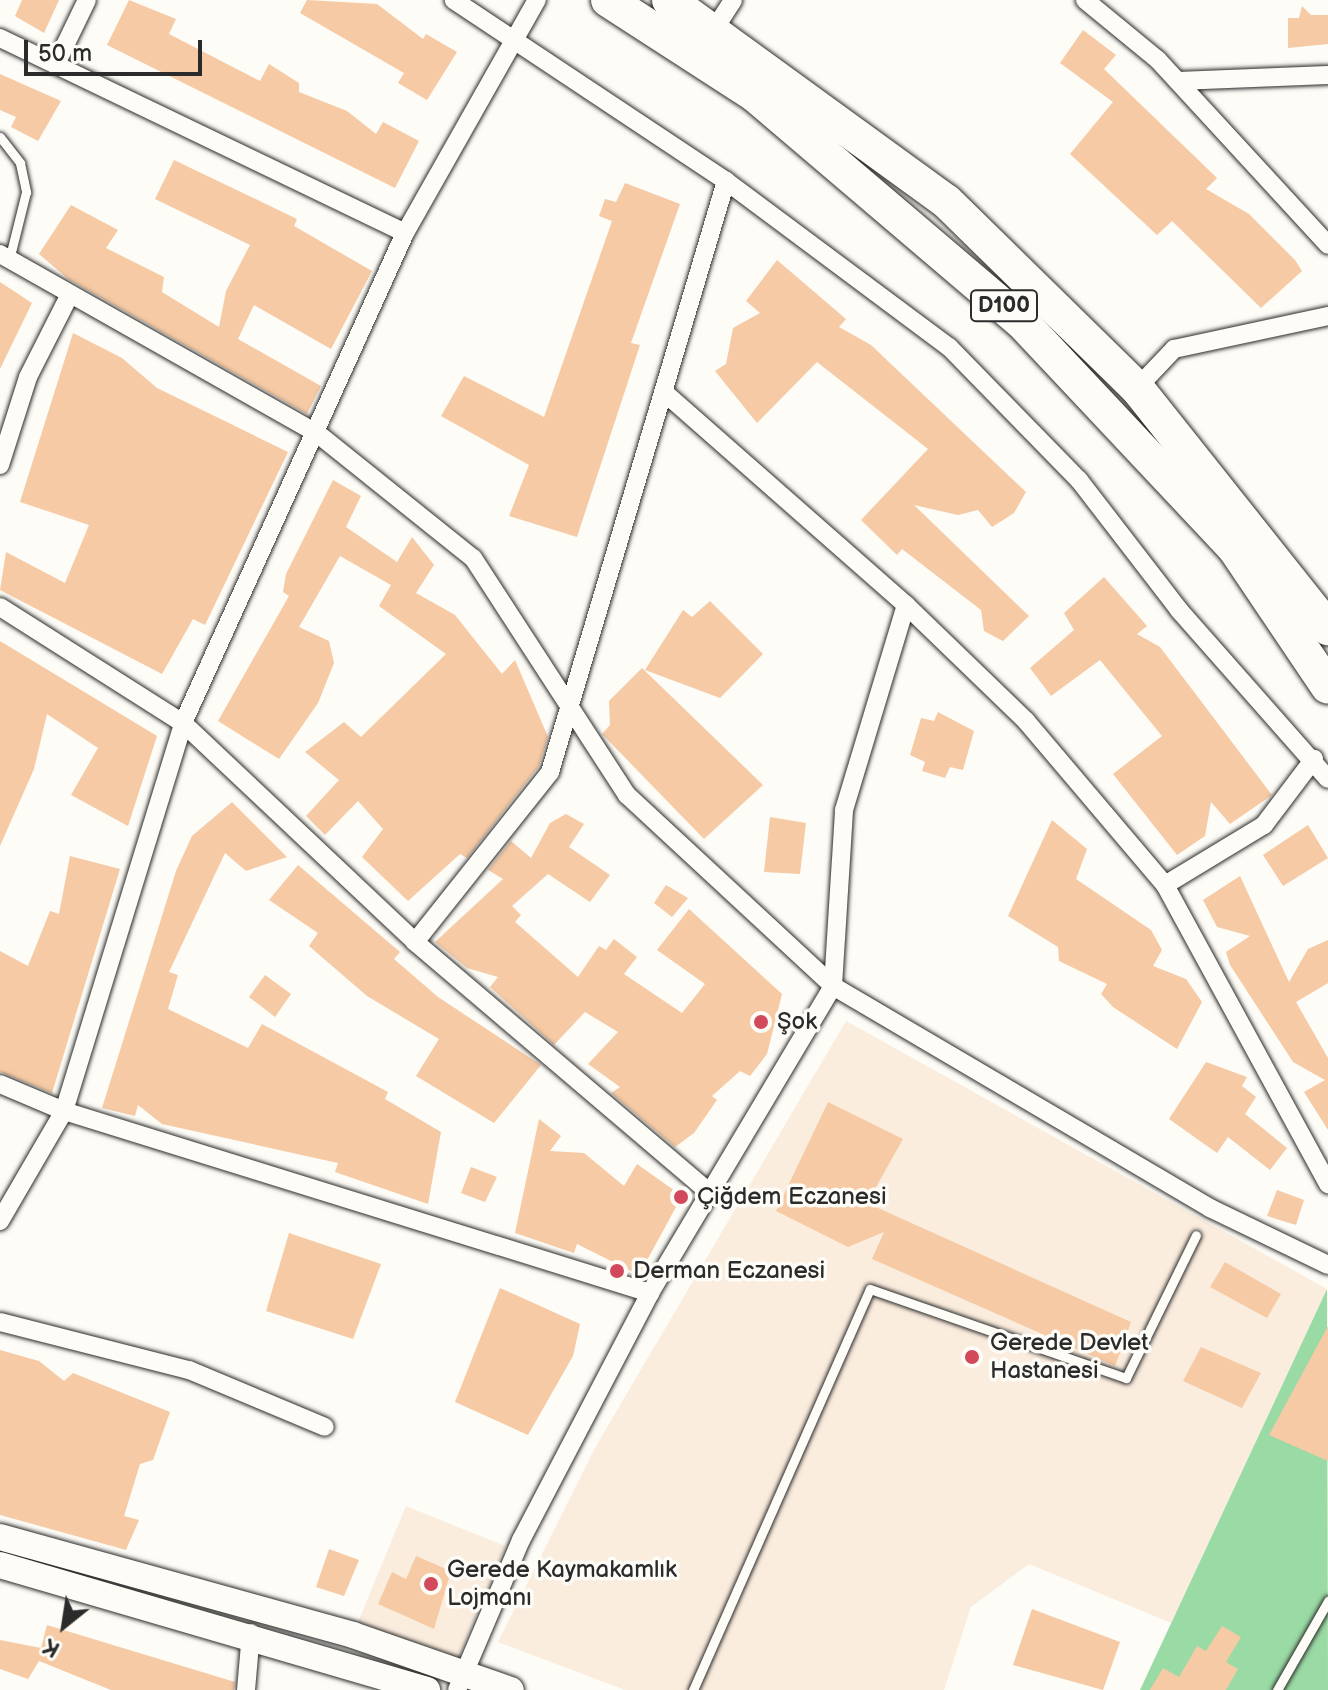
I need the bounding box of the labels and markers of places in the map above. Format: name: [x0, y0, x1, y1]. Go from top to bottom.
place label: Şok: [777, 1008, 817, 1036]
marker: Şok: [752, 1013, 770, 1031]
place label: Çiğdem Eczanesi: [697, 1183, 887, 1211]
marker: Çiğdem Eczanesi: [672, 1188, 690, 1206]
place label: Derman Eczanesi: [633, 1257, 825, 1285]
marker: Derman Eczanesi: [608, 1262, 626, 1280]
place label: Gerede Devlet Hastanesi: [990, 1329, 1149, 1385]
marker: Gerede Devlet Hastanesi: [961, 1346, 983, 1368]
place label: Gerede Kaymakamlık Lojmanı: [447, 1556, 677, 1612]
marker: Gerede Kaymakamlık Lojmanı: [422, 1575, 440, 1593]

